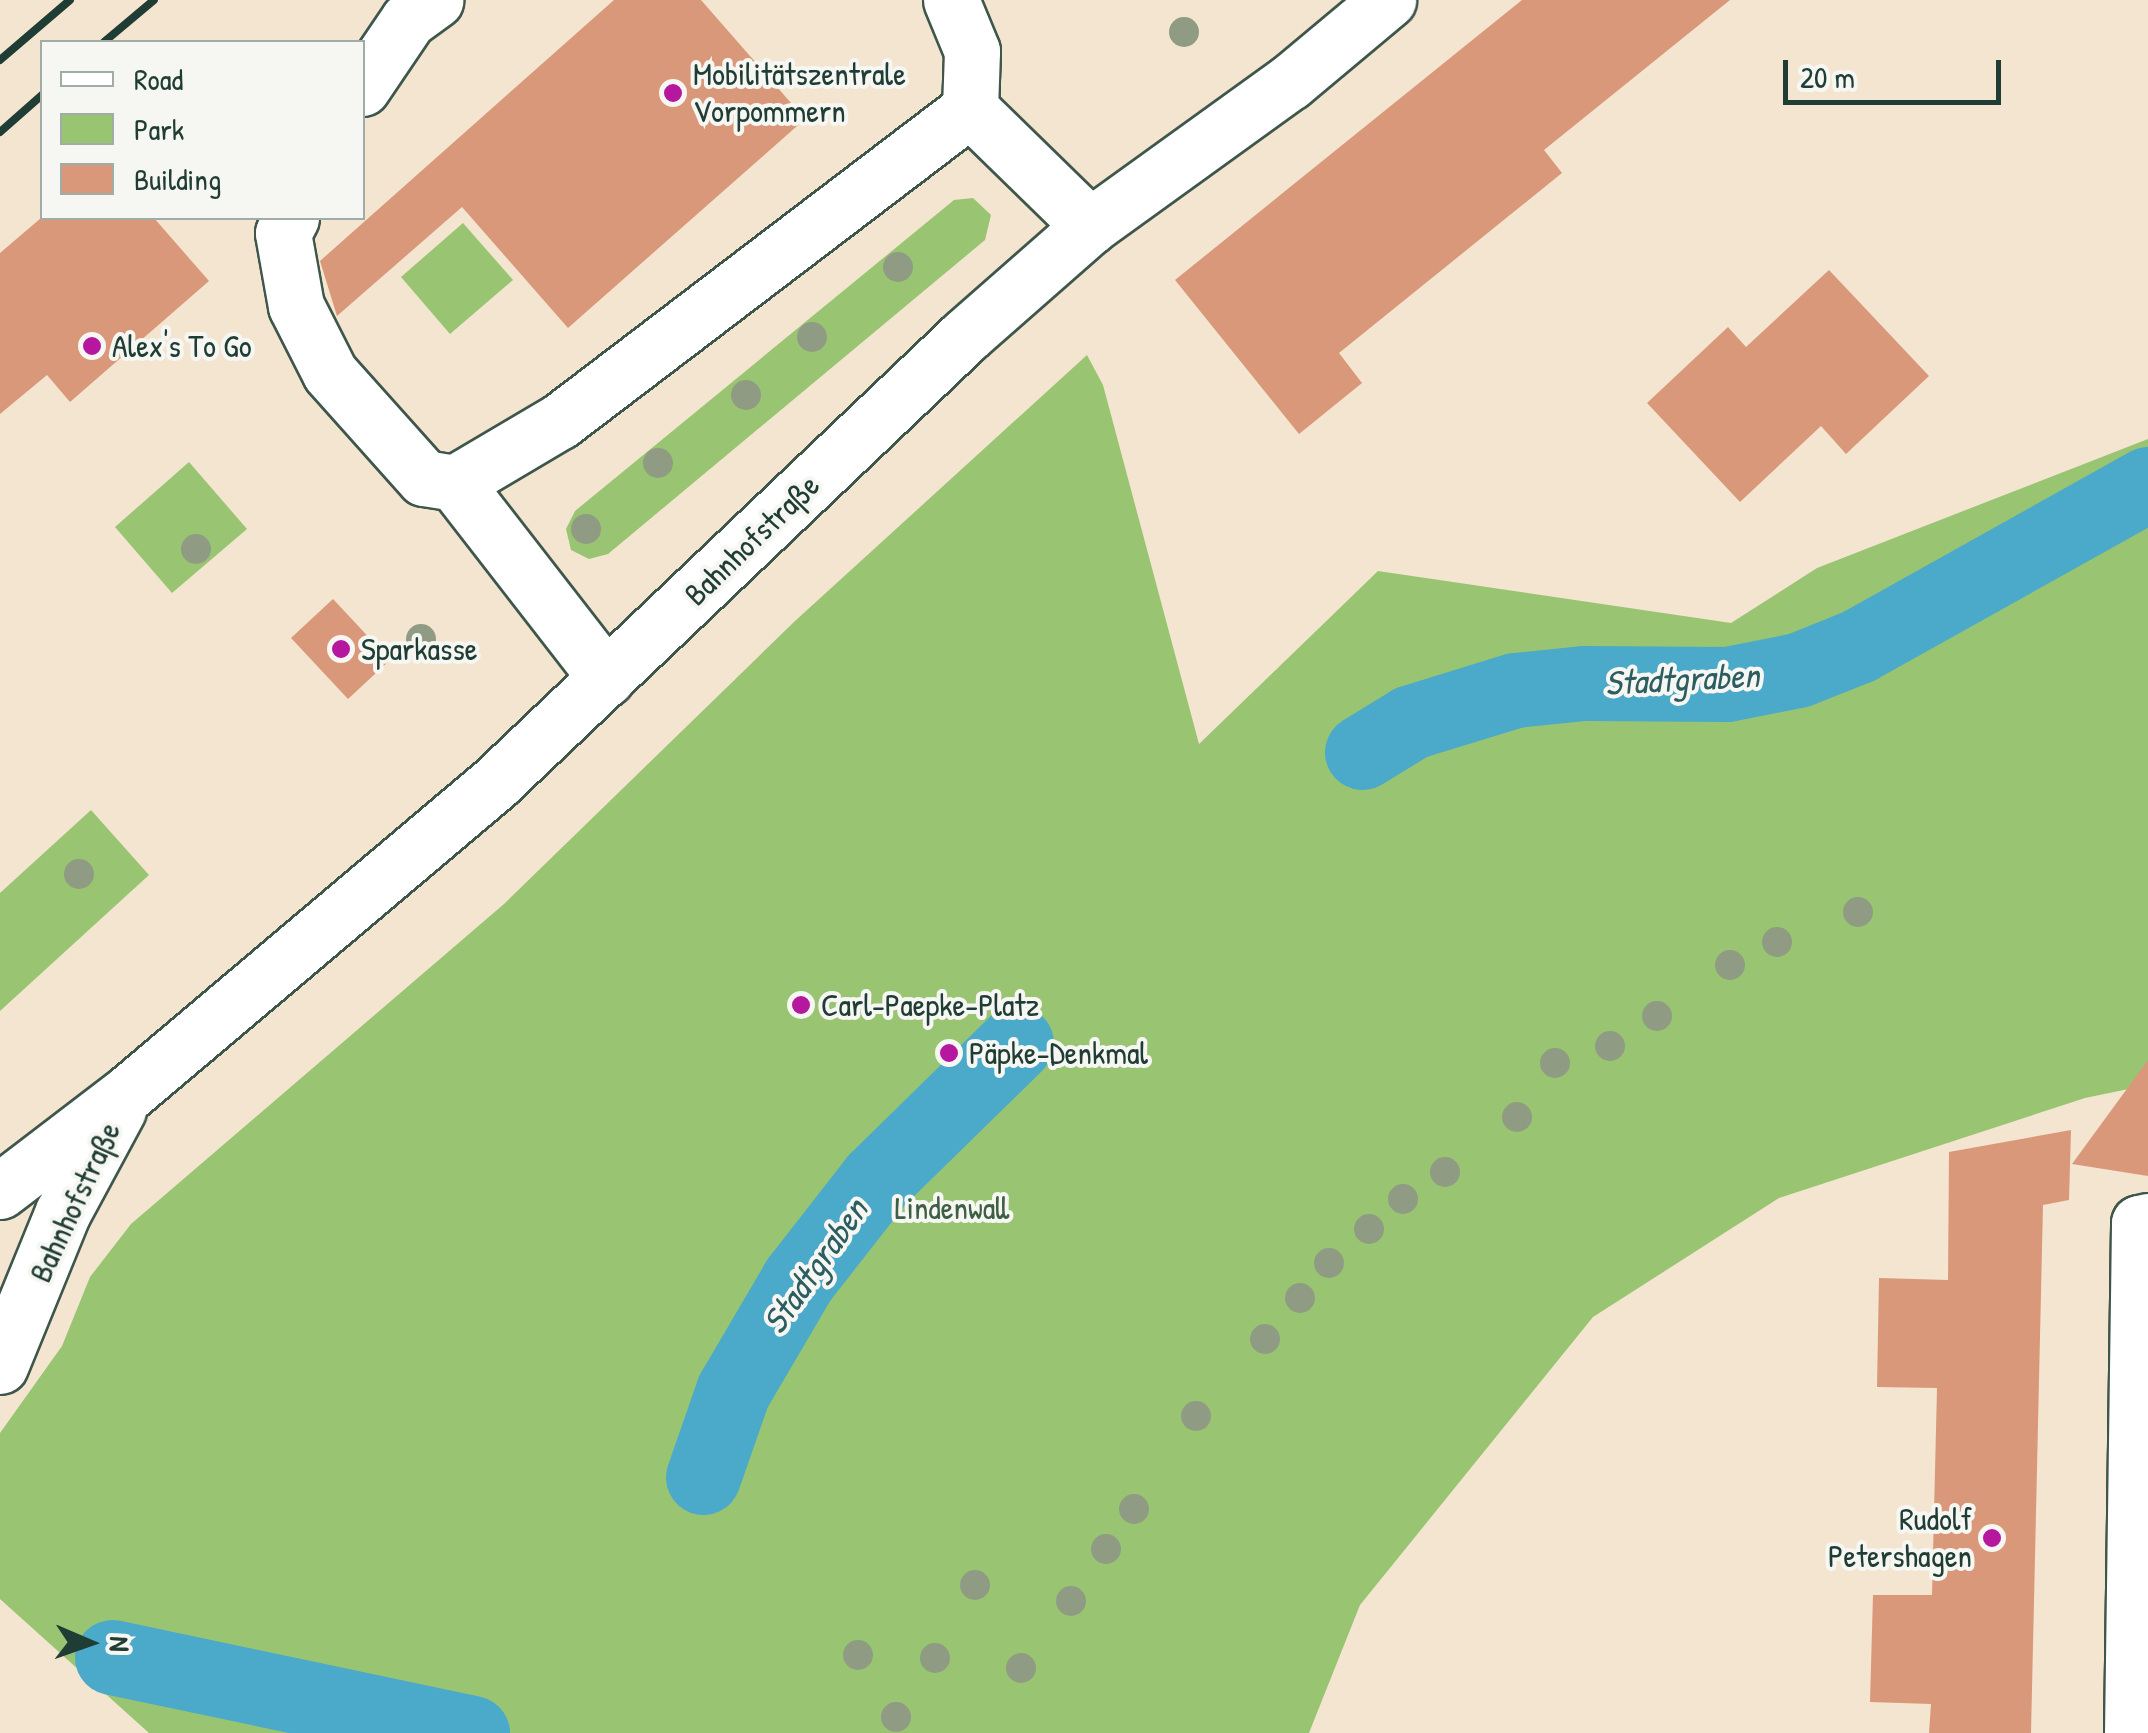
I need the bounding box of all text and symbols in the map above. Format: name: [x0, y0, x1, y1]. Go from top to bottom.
legend: [40, 40, 365, 220]
scale bar: [1788, 40, 2006, 102]
place label: Mobilitätszentrale Vorpommern: [693, 56, 906, 131]
text: 20 m: [1800, 57, 1855, 97]
text: Road: [134, 59, 183, 99]
marker: Mobilitätszentrale Vorpommern: [662, 82, 684, 104]
text: Park: [134, 109, 184, 149]
text: Building: [134, 159, 221, 199]
place label: Alex's To Go: [112, 327, 252, 365]
marker: Alex's To Go: [81, 335, 103, 357]
street label: Bahnhofstraße: [677, 466, 827, 614]
place label: Sparkasse: [361, 630, 477, 668]
marker: Sparkasse: [330, 638, 352, 660]
water label: Stadtgraben: [1604, 654, 1760, 704]
place label: Carl-Paepke-Platz: [821, 986, 1039, 1024]
marker: Carl-Paepke-Platz: [790, 994, 812, 1016]
place label: Päpke-Denkmal: [969, 1034, 1148, 1072]
marker: Päpke-Denkmal: [938, 1042, 960, 1064]
street label: Bahnhofstraße: [21, 1116, 129, 1288]
park label: Lindenwall: [895, 1189, 1009, 1227]
water label: Stadtgraben: [754, 1191, 876, 1341]
place label: Rudolf Petershagen: [1828, 1501, 1972, 1576]
marker: Rudolf Petershagen: [1981, 1527, 2003, 1549]
north arrow: [40, 1593, 140, 1693]
text: N: [101, 1636, 139, 1652]

